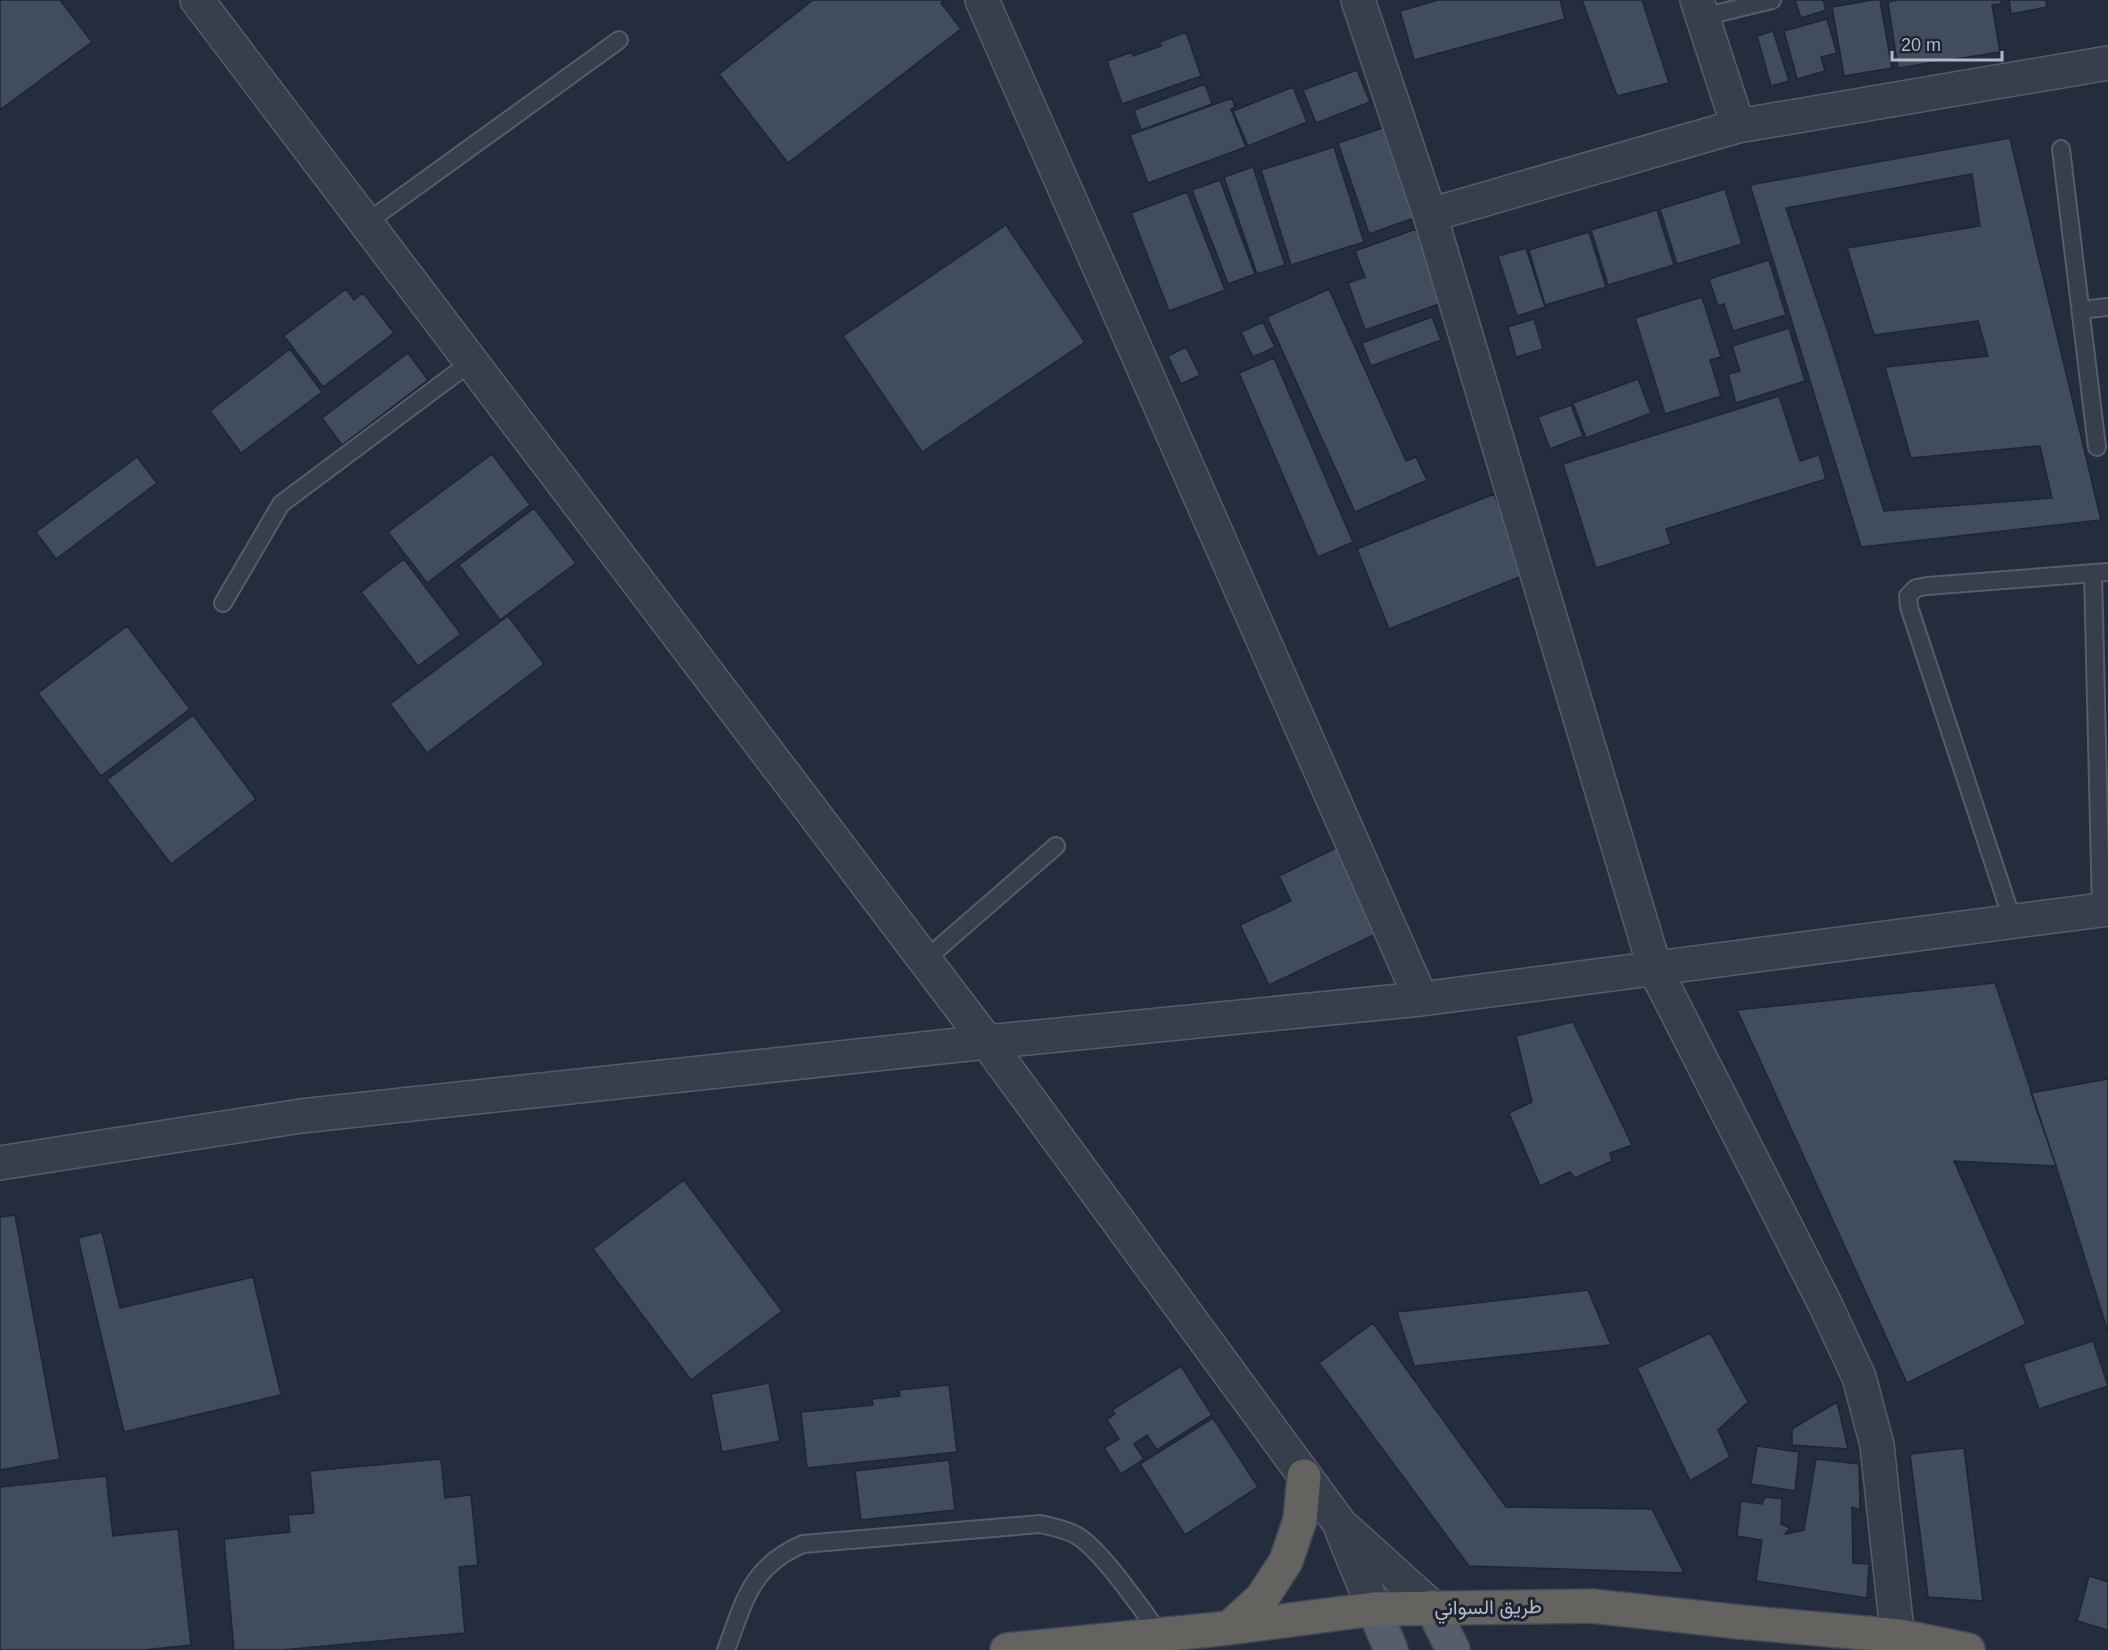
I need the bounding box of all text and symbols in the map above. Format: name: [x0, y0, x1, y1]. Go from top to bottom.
scale bar: [1892, 24, 2002, 62]
text: 20 m: [1901, 35, 1941, 55]
street label: طريق السواني: [1434, 1595, 1542, 1625]

